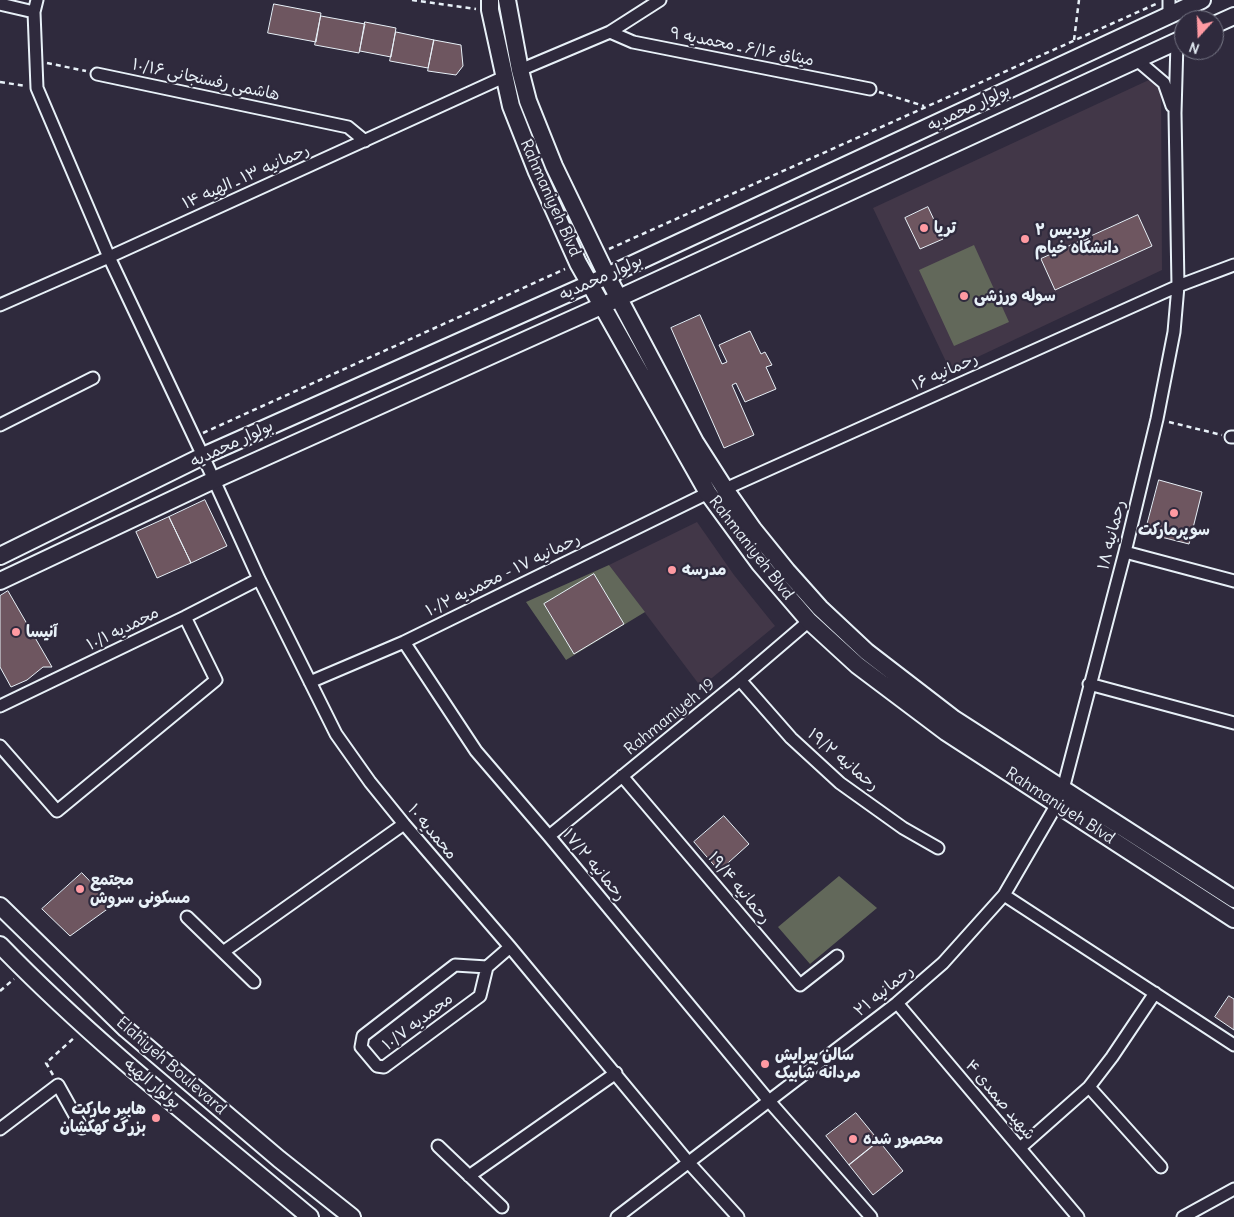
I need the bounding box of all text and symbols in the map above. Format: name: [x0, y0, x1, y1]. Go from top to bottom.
north arrow: [1174, 10, 1224, 60]
street label: میثاق ۶/۱۶ ـ محمدیه ۹: [668, 24, 816, 70]
text: N: [1187, 38, 1202, 58]
street label: هاشمی رفسنجانی ۱۰/۱۶: [130, 55, 282, 105]
street label: بولوار محمدیه: [925, 80, 1013, 136]
street label: Rahmaniyeh Blvd: [516, 136, 584, 260]
street label: رحمانیه ۱۳ ـ الهیه ۱۴: [180, 140, 312, 214]
place label: تریا: [934, 218, 956, 238]
place label: پردیس ۲ دانشگاه خیام: [1035, 220, 1119, 258]
marker: تریا: [918, 222, 930, 234]
marker: پردیس ۲ دانشگاه خیام: [1019, 233, 1031, 245]
street label: بولوار محمدیه: [556, 251, 646, 305]
place label: سوله ورزشی: [974, 286, 1056, 306]
marker: سوله ورزشی: [958, 290, 970, 302]
street label: رحمانیه ۱۶: [909, 349, 981, 395]
street label: بولوار محمدیه: [188, 416, 276, 472]
street label: Rahmaniyeh Blvd: [705, 492, 797, 604]
street label: رحمانیه ۱۸: [1094, 498, 1130, 572]
marker: سوپرمارکت: [1168, 507, 1180, 519]
place label: سوپرمارکت: [1138, 520, 1210, 540]
street label: رحمانیه ۱۷ - محمدیه ۱۰/۲: [423, 529, 583, 621]
place label: مدرسه: [682, 560, 727, 580]
marker: مدرسه: [666, 564, 678, 576]
street label: محمدیه ۱۰/۱: [84, 603, 162, 655]
place label: آنیسا: [26, 622, 57, 642]
marker: آنیسا: [10, 626, 22, 638]
street label: Rahmaniyeh 19: [621, 675, 719, 759]
street label: رحمانیه ۱۹/۲: [804, 725, 882, 795]
street label: Rahmaniyeh Blvd: [1002, 764, 1118, 848]
street label: محمدیه ۱۰: [403, 800, 461, 864]
street label: رحمانیه ۱۷/۲: [558, 825, 630, 905]
street label: رحمانیه ۱۹/۴: [703, 848, 775, 928]
place label: مجتمع مسکونی سروش: [90, 870, 190, 908]
marker: مجتمع مسکونی سروش: [74, 883, 86, 895]
street label: رحمانیه ۲۱: [850, 961, 918, 1021]
street label: محمدیه ۱۰/۷: [379, 989, 457, 1055]
street label: Elahiyeh Boulevard: [112, 1013, 230, 1119]
place label: سالن پیرایش مردانه شابیک: [775, 1045, 861, 1083]
street label: بولوار الهیه: [120, 1055, 184, 1113]
street label: شهید صمدی ۴: [961, 1056, 1039, 1144]
marker: سالن پیرایش مردانه شابیک: [759, 1058, 771, 1070]
place label: هایپر مارکت بزرگ کهکشان: [60, 1099, 146, 1137]
marker: هایپر مارکت بزرگ کهکشان: [150, 1112, 162, 1124]
place label: محصور شده: [863, 1129, 943, 1149]
marker: محصور شده: [847, 1133, 859, 1145]

